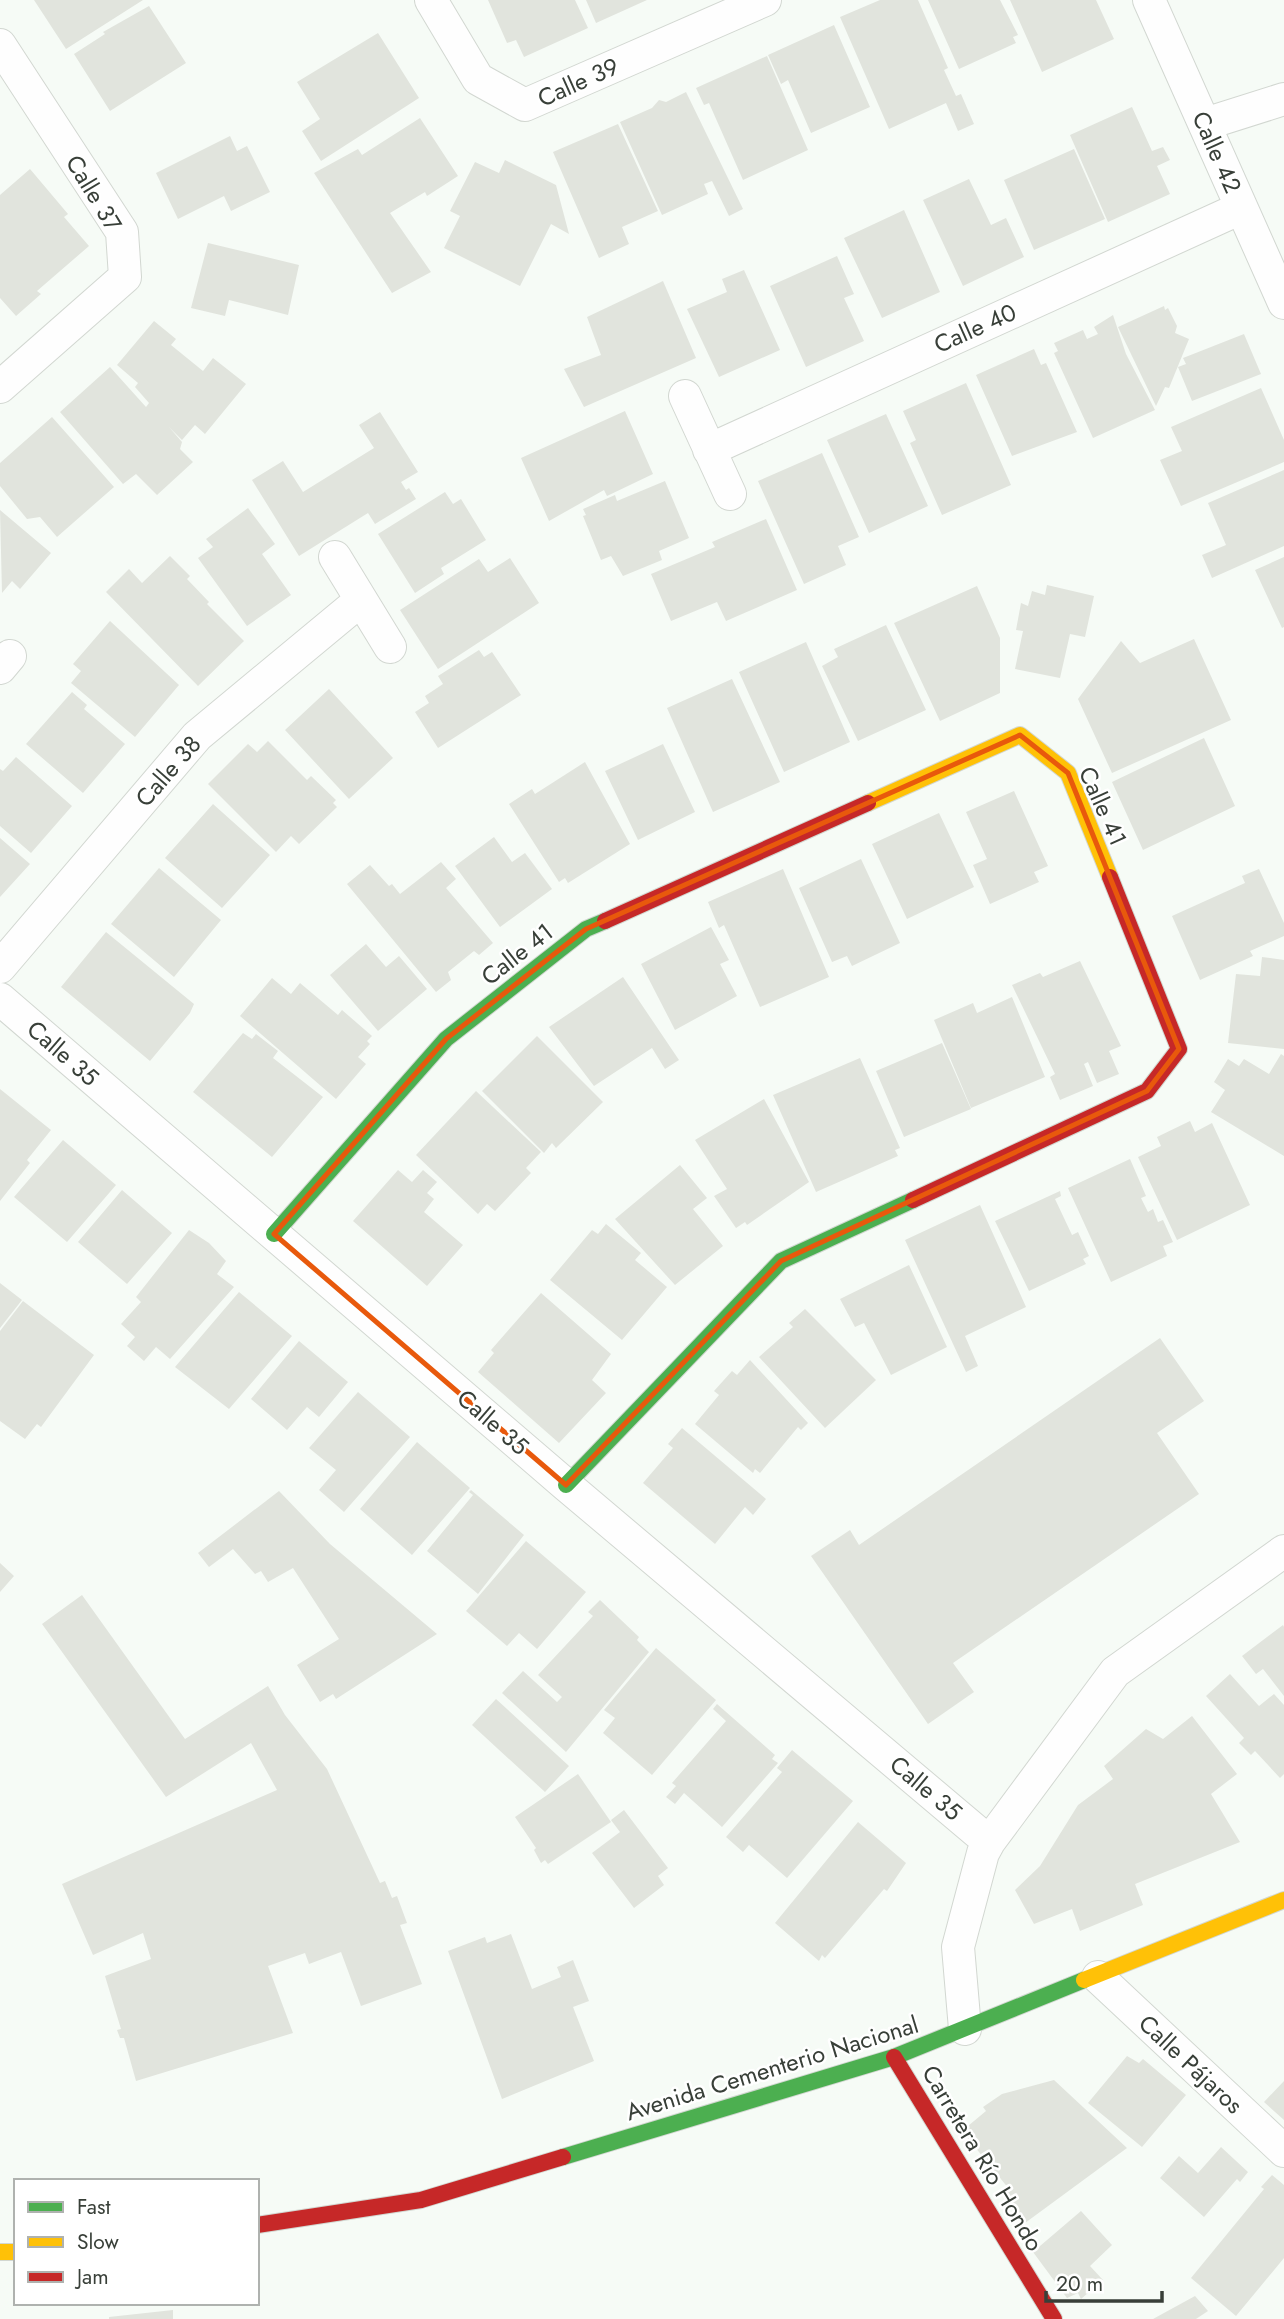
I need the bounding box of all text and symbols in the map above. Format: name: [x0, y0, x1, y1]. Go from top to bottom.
street label: Calle 39: [532, 49, 624, 115]
street label: Calle 42: [1183, 105, 1251, 199]
street label: Calle 37: [57, 148, 131, 238]
street label: Calle 40: [928, 294, 1022, 362]
street label: Calle 38: [127, 728, 209, 814]
street label: Calle 41: [1070, 761, 1136, 851]
street label: Calle 41: [473, 915, 561, 993]
street label: Calle 35: [19, 1012, 107, 1094]
street label: Calle 35: [449, 1381, 537, 1463]
street label: Calle 35: [882, 1747, 970, 1829]
street label: Calle Pájaros: [1131, 2006, 1251, 2122]
street label: Avenida Cementerio Nacional: [621, 2007, 923, 2129]
street label: Carretera Río Hondo: [914, 2058, 1052, 2258]
legend: [14, 2179, 259, 2305]
text: Fast: [77, 2192, 110, 2222]
text: Slow: [77, 2227, 119, 2257]
scale bar: [1046, 2260, 1162, 2304]
text: Jam: [74, 2262, 109, 2292]
text: 20 m: [1056, 2269, 1103, 2299]

